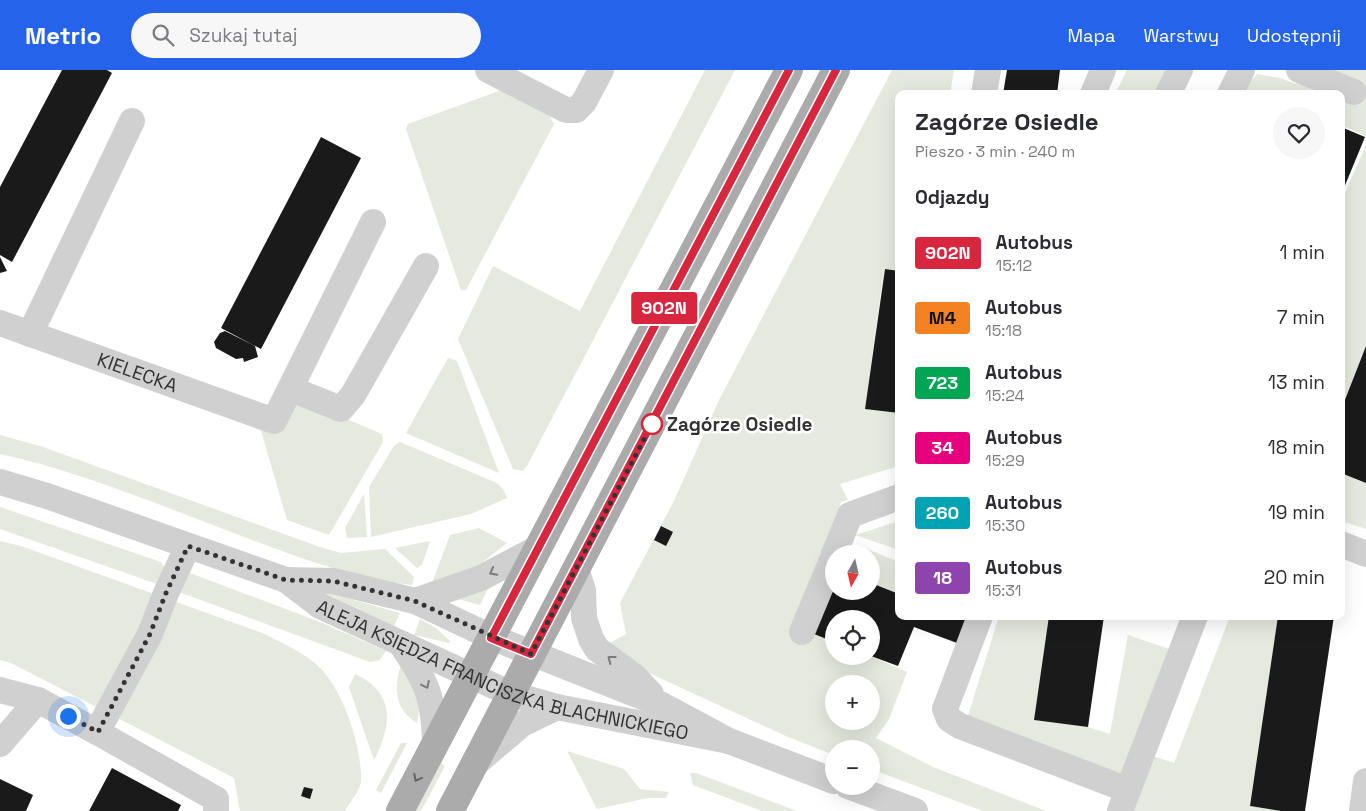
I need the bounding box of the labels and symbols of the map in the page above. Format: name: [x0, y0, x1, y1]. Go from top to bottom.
line badge: 902N: [629, 292, 699, 324]
street label: KIELECKA: [94, 347, 181, 399]
place label: Zagórze Osiedle: [667, 412, 812, 437]
marker: Zagórze Osiedle: [641, 413, 663, 435]
north arrow: [825, 545, 880, 600]
one-way arrow: [489, 565, 498, 575]
street label: ALEJA KSIĘDZA FRANCISZKA BLACHNICKIEGO: [312, 594, 691, 746]
one-way arrow: [608, 657, 617, 665]
one-way arrow: [419, 680, 430, 689]
your location: [56, 704, 81, 729]
one-way arrow: [413, 772, 423, 781]

